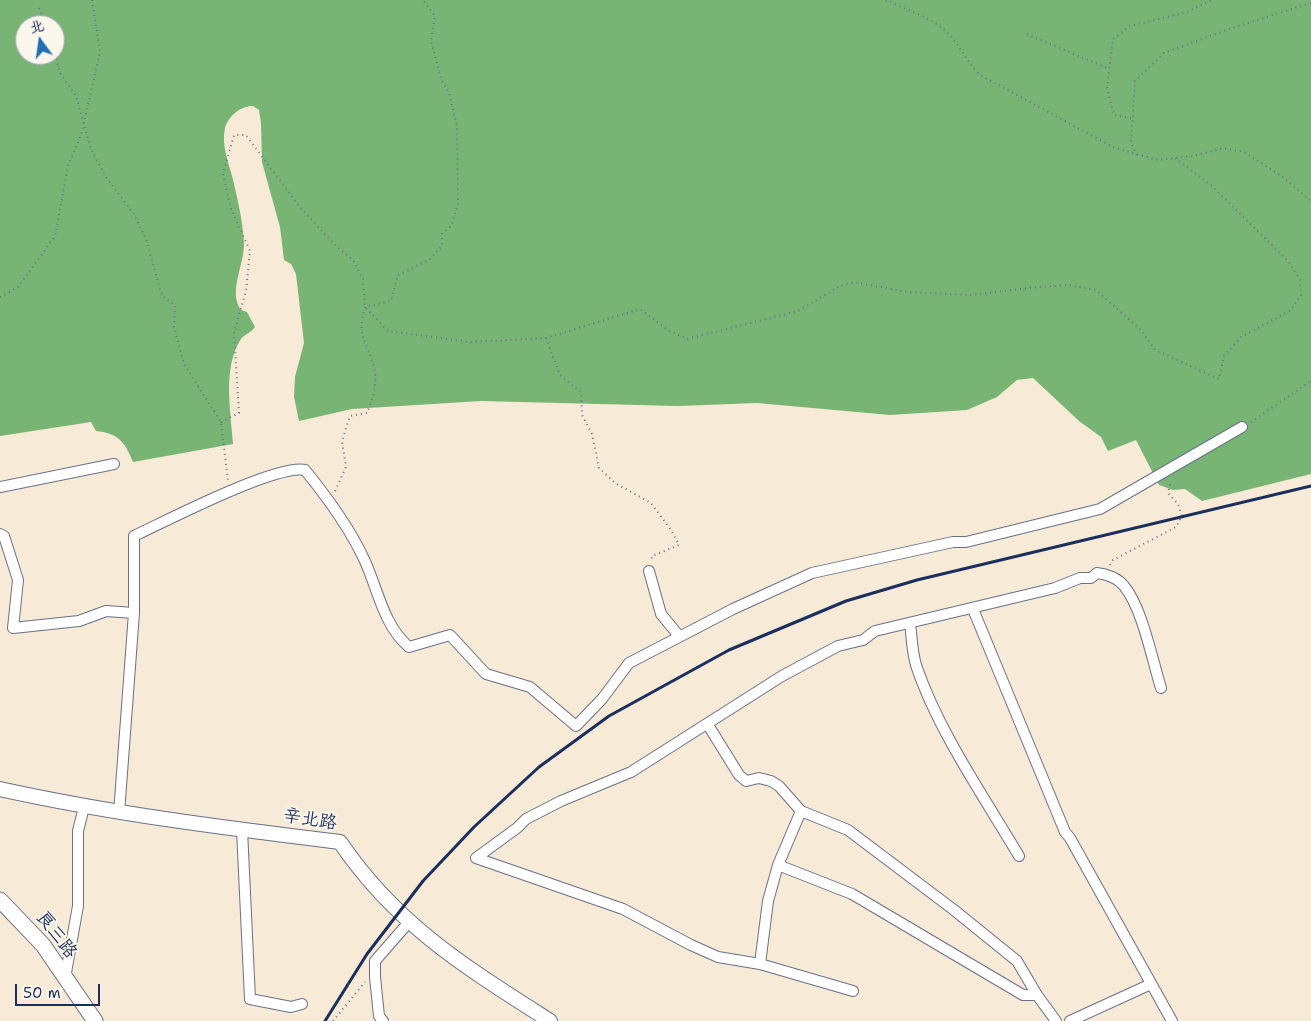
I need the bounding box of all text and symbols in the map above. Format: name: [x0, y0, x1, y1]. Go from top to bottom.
north arrow: [15, 15, 65, 65]
text: 北: [28, 16, 46, 37]
street label: 辛北路: [282, 805, 338, 835]
street label: 良三路: [31, 907, 81, 963]
scale bar: [18, 974, 102, 1006]
text: 50 m: [23, 983, 61, 1003]

